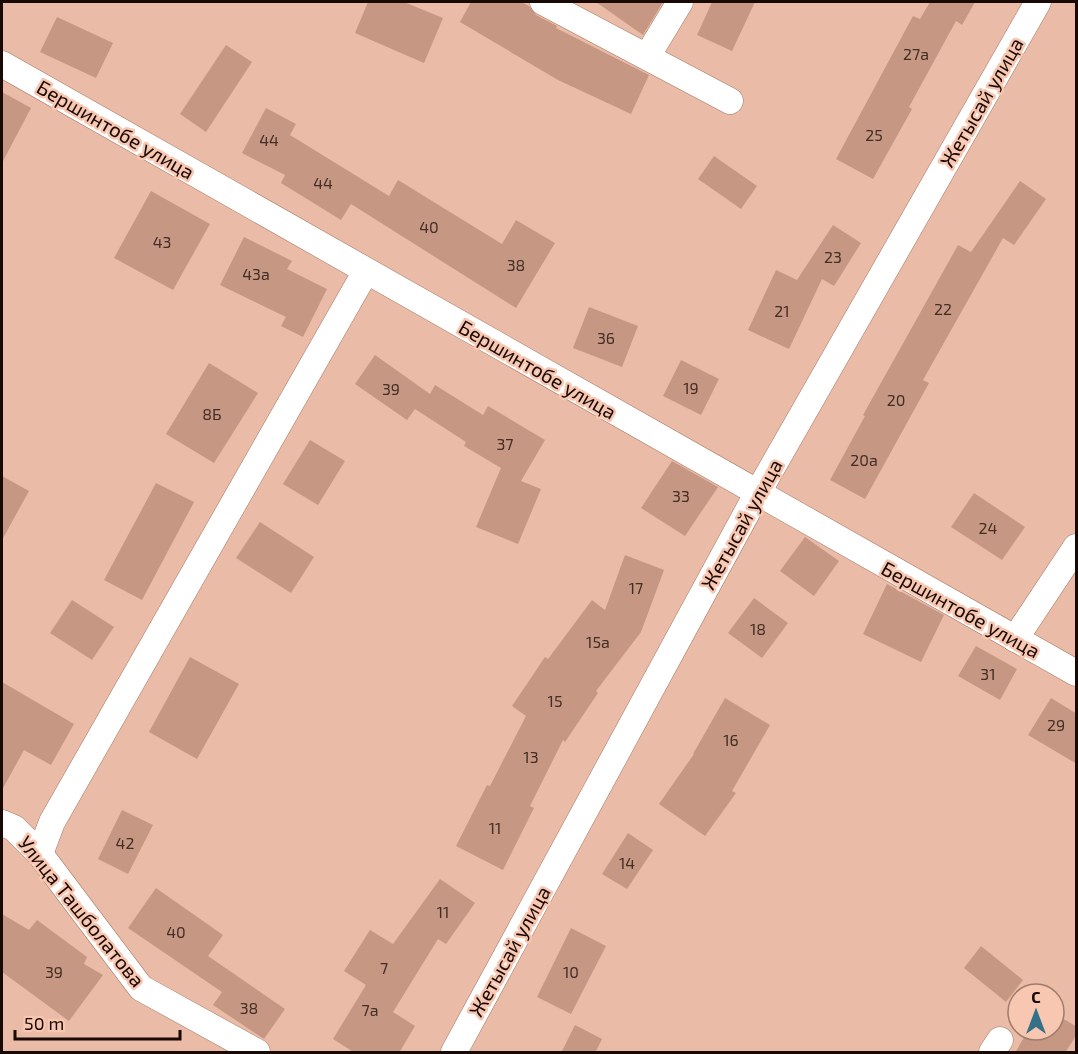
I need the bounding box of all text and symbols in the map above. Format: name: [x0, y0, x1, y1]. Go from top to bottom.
street label: Жетысай улица: [934, 33, 1029, 172]
house number: 27а: [903, 44, 929, 63]
street label: Бершинтобе улица: [33, 74, 199, 185]
house number: 25: [865, 125, 883, 144]
house number: 44: [259, 130, 279, 149]
house number: 44: [313, 173, 333, 192]
house number: 40: [419, 217, 439, 236]
house number: 43: [153, 232, 171, 251]
house number: 23: [824, 247, 842, 266]
house number: 38: [507, 255, 525, 274]
house number: 43а: [242, 264, 270, 283]
house number: 22: [934, 299, 952, 318]
house number: 21: [774, 301, 790, 320]
street label: Бершинтобе улица: [455, 314, 621, 425]
house number: 36: [597, 328, 615, 347]
house number: 19: [683, 378, 699, 397]
house number: 39: [382, 379, 400, 398]
house number: 20: [887, 390, 905, 409]
house number: 8Б: [202, 404, 222, 423]
house number: 37: [496, 434, 514, 453]
house number: 20а: [850, 450, 878, 469]
street label: Жетысай улица: [695, 455, 788, 594]
house number: 33: [672, 486, 690, 505]
house number: 24: [979, 518, 998, 537]
street label: Бершинтобе улица: [877, 555, 1044, 663]
house number: 17: [629, 578, 643, 597]
house number: 18: [750, 619, 766, 638]
house number: 15а: [586, 632, 610, 651]
house number: 31: [980, 664, 996, 683]
house number: 15: [548, 691, 562, 710]
house number: 29: [1047, 715, 1065, 734]
house number: 16: [723, 730, 739, 749]
house number: 13: [523, 747, 539, 766]
house number: 11: [489, 818, 501, 837]
street label: Улица Ташболатова: [14, 831, 150, 991]
house number: 42: [116, 833, 134, 852]
house number: 14: [619, 853, 635, 872]
street label: Жетысай улица: [463, 882, 556, 1021]
house number: 11: [437, 902, 449, 921]
house number: 40: [166, 922, 186, 941]
house number: 7: [380, 958, 388, 977]
house number: 39: [45, 962, 63, 981]
house number: 10: [563, 962, 579, 981]
north arrow: [1006, 982, 1066, 1042]
text: С: [1031, 987, 1041, 1006]
house number: 38: [240, 998, 258, 1017]
house number: 7а: [361, 1000, 379, 1019]
scale bar: [15, 1003, 180, 1041]
text: 50 m: [24, 1012, 64, 1034]

